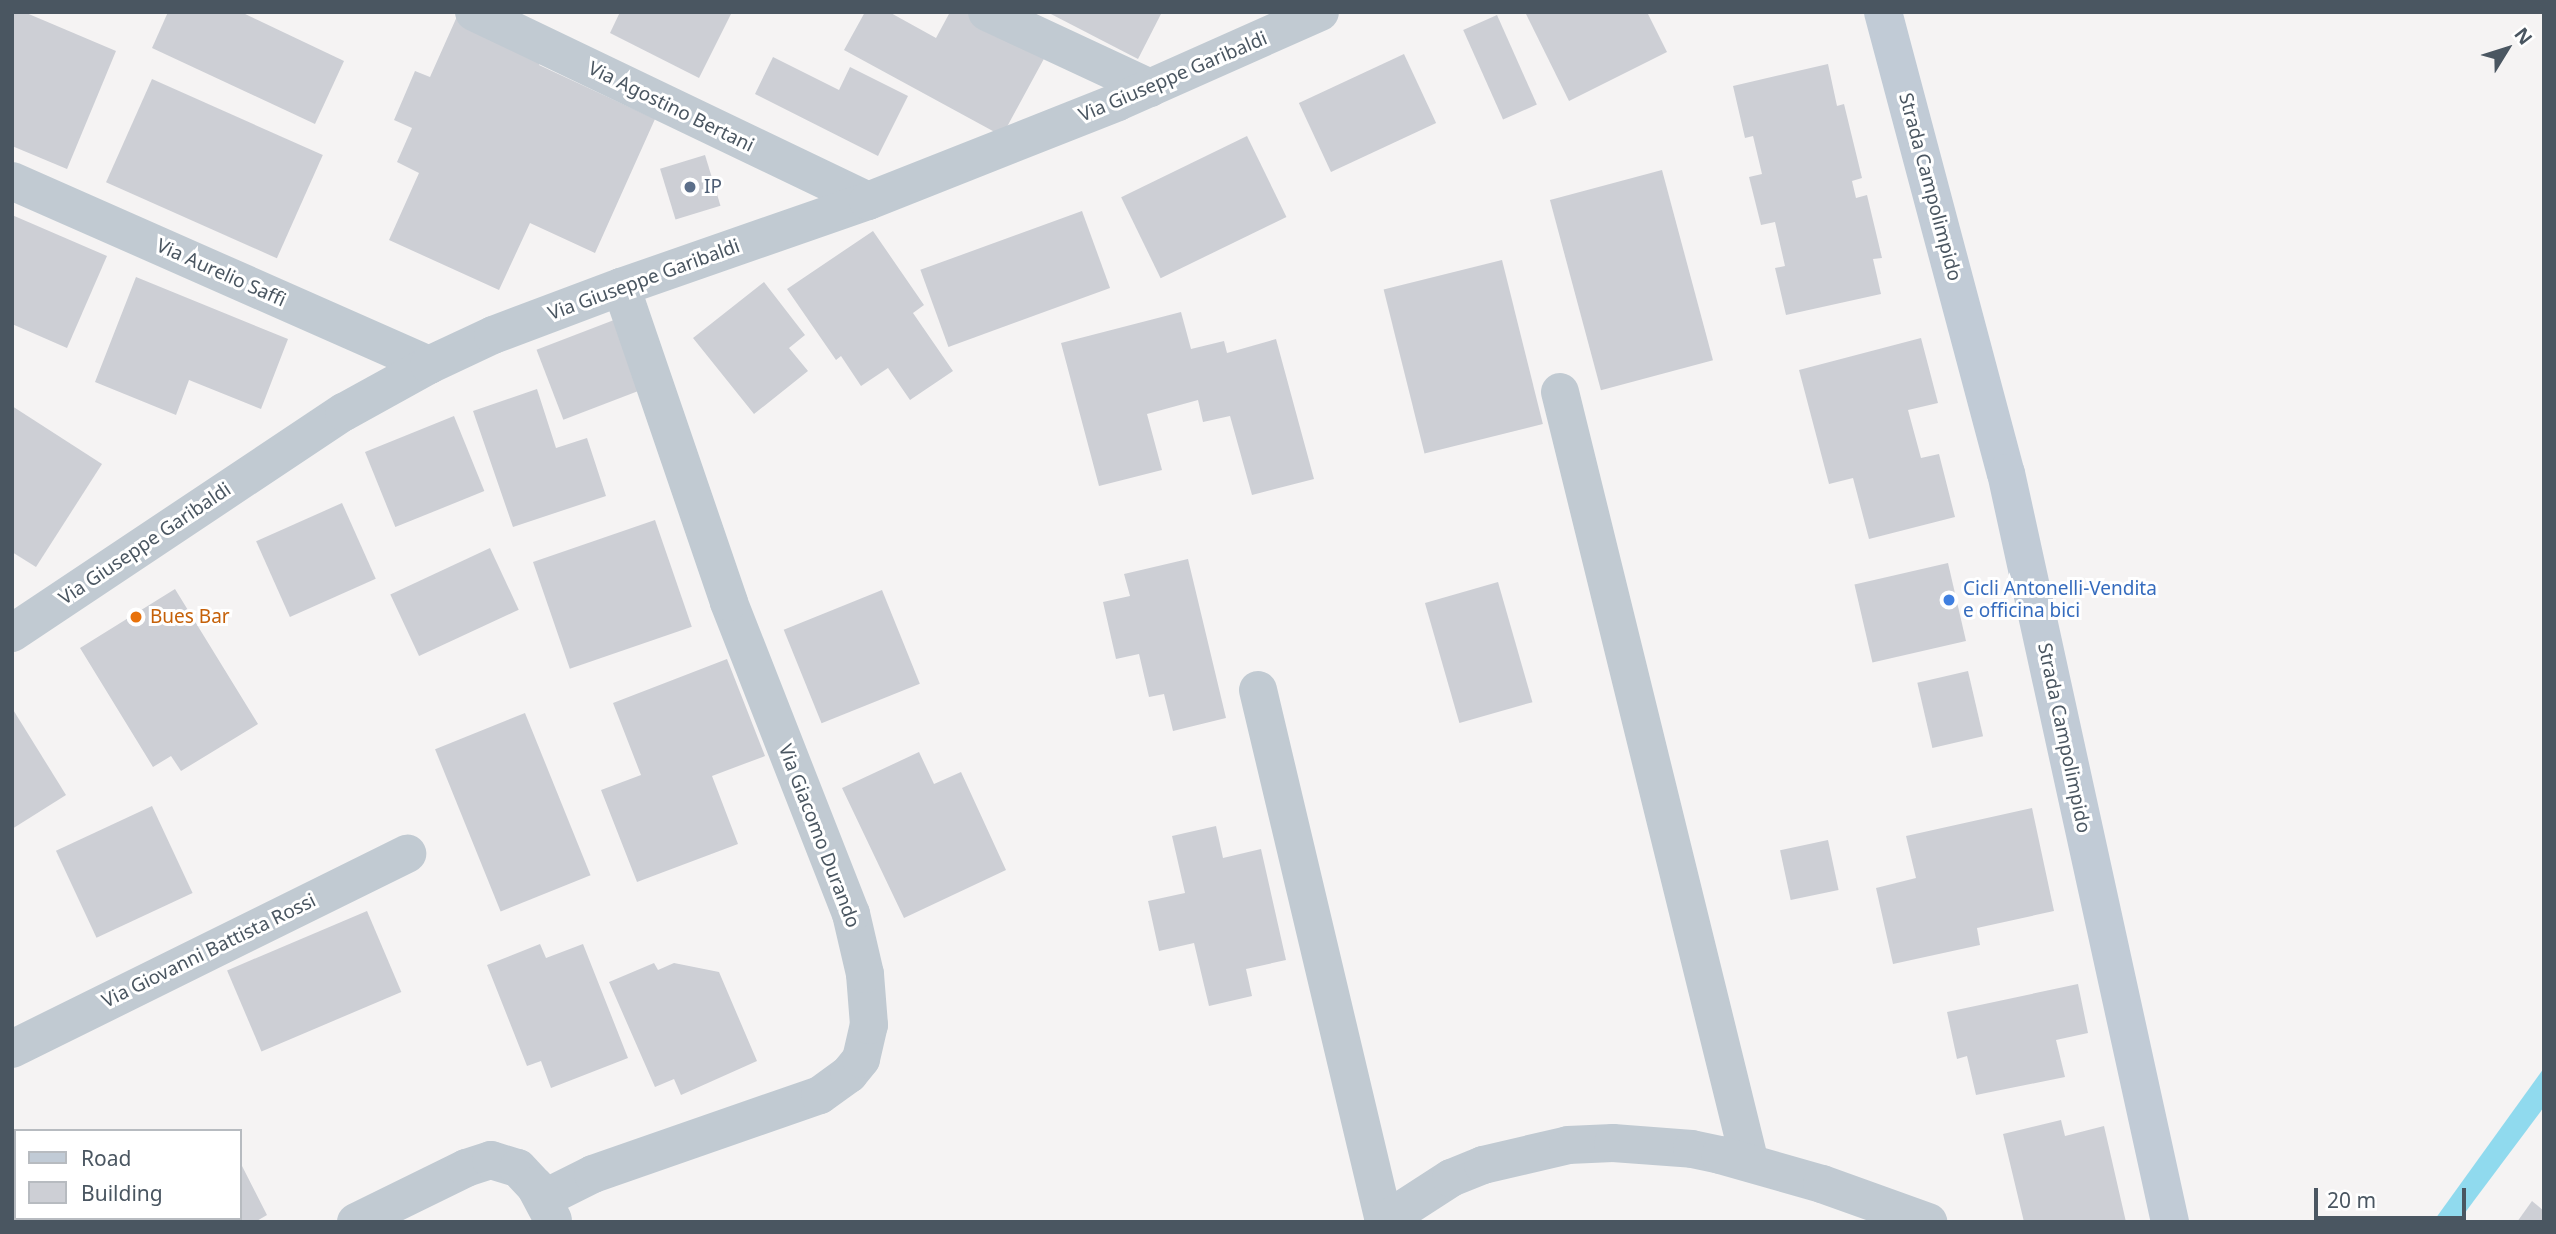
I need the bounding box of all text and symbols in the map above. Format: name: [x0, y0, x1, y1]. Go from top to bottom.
north arrow: [2472, 14, 2542, 84]
text: N: [2509, 22, 2539, 50]
street label: Via Giuseppe Garibaldi: [1075, 27, 1271, 127]
street label: Via Agostino Bertani: [585, 57, 757, 157]
street label: Strada Campolimpido: [1894, 91, 1966, 283]
place label: IP: [704, 176, 722, 198]
marker: IP: [682, 179, 698, 195]
street label: Via Aurelio Saffi: [153, 234, 289, 312]
street label: Via Giuseppe Garibaldi: [545, 235, 743, 325]
street label: Via Giuseppe Garibaldi: [55, 478, 235, 610]
place label: Cicli Antonelli-Vendita e officina bici: [1963, 578, 2157, 622]
marker: Cicli Antonelli-Vendita e officina bici: [1941, 592, 1957, 608]
place label: Bues Bar: [150, 606, 230, 628]
marker: Bues Bar: [128, 609, 144, 625]
street label: Strada Campolimpido: [2033, 641, 2095, 835]
street label: Via Giacomo Durando: [773, 741, 865, 931]
street label: Via Giovanni Battista Rossi: [98, 889, 320, 1013]
legend: [14, 1129, 242, 1220]
text: Road: [81, 1144, 131, 1172]
scale bar: [2318, 1174, 2470, 1218]
text: Building: [81, 1179, 163, 1207]
text: 20 m: [2327, 1186, 2376, 1214]

